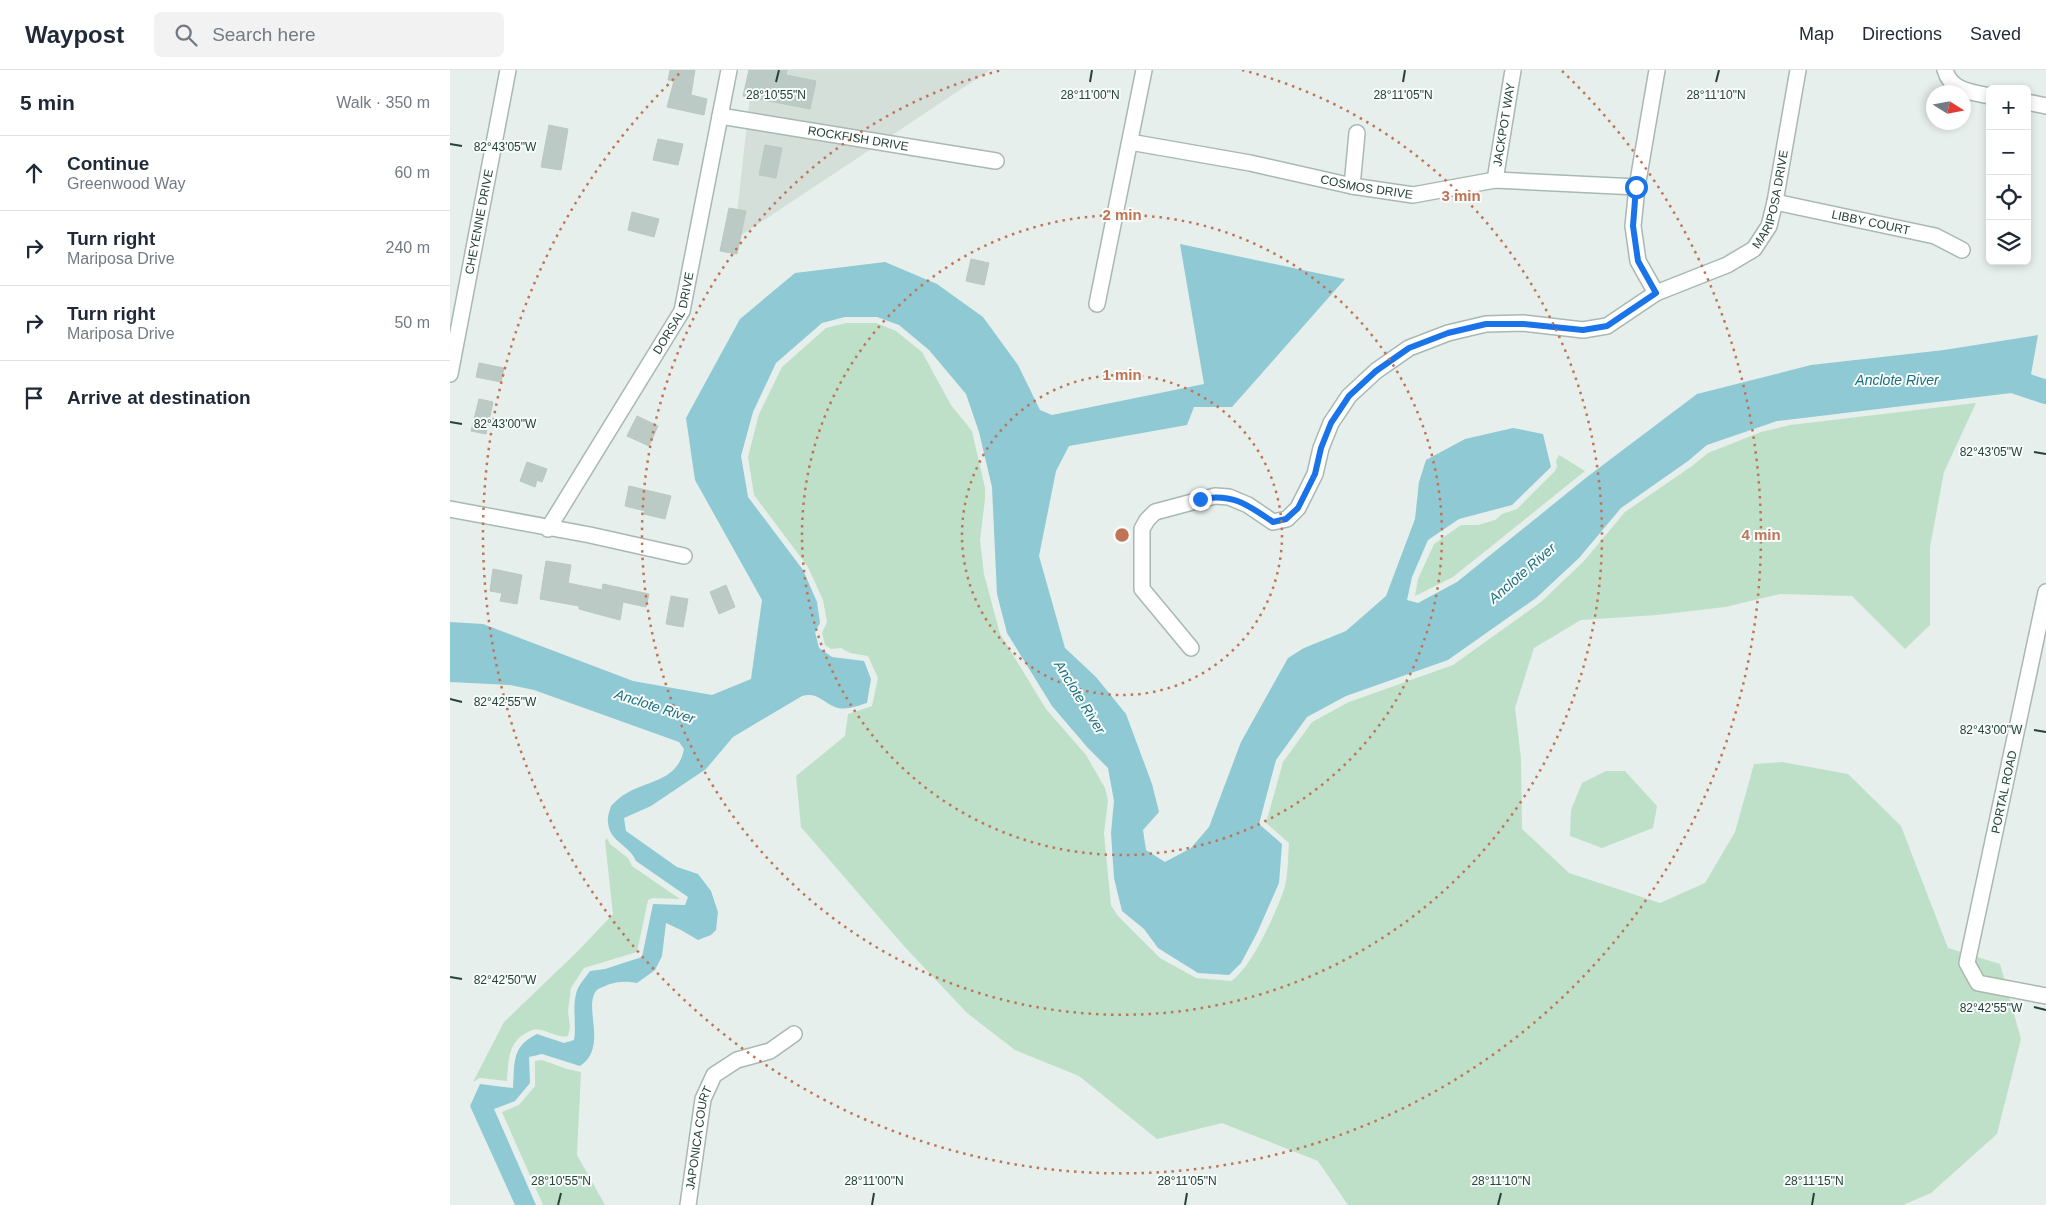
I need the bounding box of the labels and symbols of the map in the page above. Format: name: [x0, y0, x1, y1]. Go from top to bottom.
street label: JACKPOT WAY: [1490, 82, 1518, 168]
north arrow: [1926, 85, 1971, 130]
text: 28°10'55"N: [746, 88, 806, 102]
text: 28°11'00"N: [1060, 88, 1120, 102]
text: 28°11'05"N: [1373, 88, 1433, 102]
text: 28°11'10"N: [1686, 88, 1746, 102]
street label: ROCKFISH DRIVE: [807, 123, 910, 154]
text: 82°43'05"W: [474, 140, 537, 154]
street label: MARIPOSA DRIVE: [1749, 149, 1791, 251]
street label: CHEYENNE DRIVE: [462, 168, 496, 276]
street label: COSMOS DRIVE: [1319, 172, 1414, 202]
route start: [1625, 176, 1648, 199]
text: 3 min: [1441, 187, 1481, 204]
text: 2 min: [1102, 206, 1142, 223]
street label: LIBBY COURT: [1830, 207, 1912, 238]
street label: DORSAL DRIVE: [650, 271, 696, 357]
text: 1 min: [1102, 366, 1142, 383]
water label: Anclote River: [1854, 372, 1940, 388]
text: 82°43'00"W: [474, 417, 537, 431]
text: 82°43'05"W: [1960, 445, 2023, 459]
route end: [1189, 488, 1212, 511]
centre of rings: [1113, 526, 1131, 544]
text: 4 min: [1741, 526, 1781, 543]
water label: Anclote River: [1485, 539, 1560, 607]
water label: Anclote River: [1051, 657, 1110, 738]
water label: Anclote River: [612, 685, 698, 727]
text: 82°42'55"W: [474, 695, 537, 709]
text: 82°43'00"W: [1960, 723, 2023, 737]
street label: PORTAL ROAD: [1988, 749, 2020, 835]
text: 82°42'50"W: [474, 973, 537, 987]
text: 82°42'55"W: [1960, 1001, 2023, 1015]
street label: JAPONICA COURT: [683, 1083, 715, 1191]
text: 28°10'55"N: [531, 1174, 591, 1188]
text: 28°11'00"N: [844, 1174, 904, 1188]
text: 28°11'05"N: [1157, 1174, 1217, 1188]
text: 28°11'10"N: [1471, 1174, 1531, 1188]
text: 28°11'15"N: [1784, 1174, 1844, 1188]

